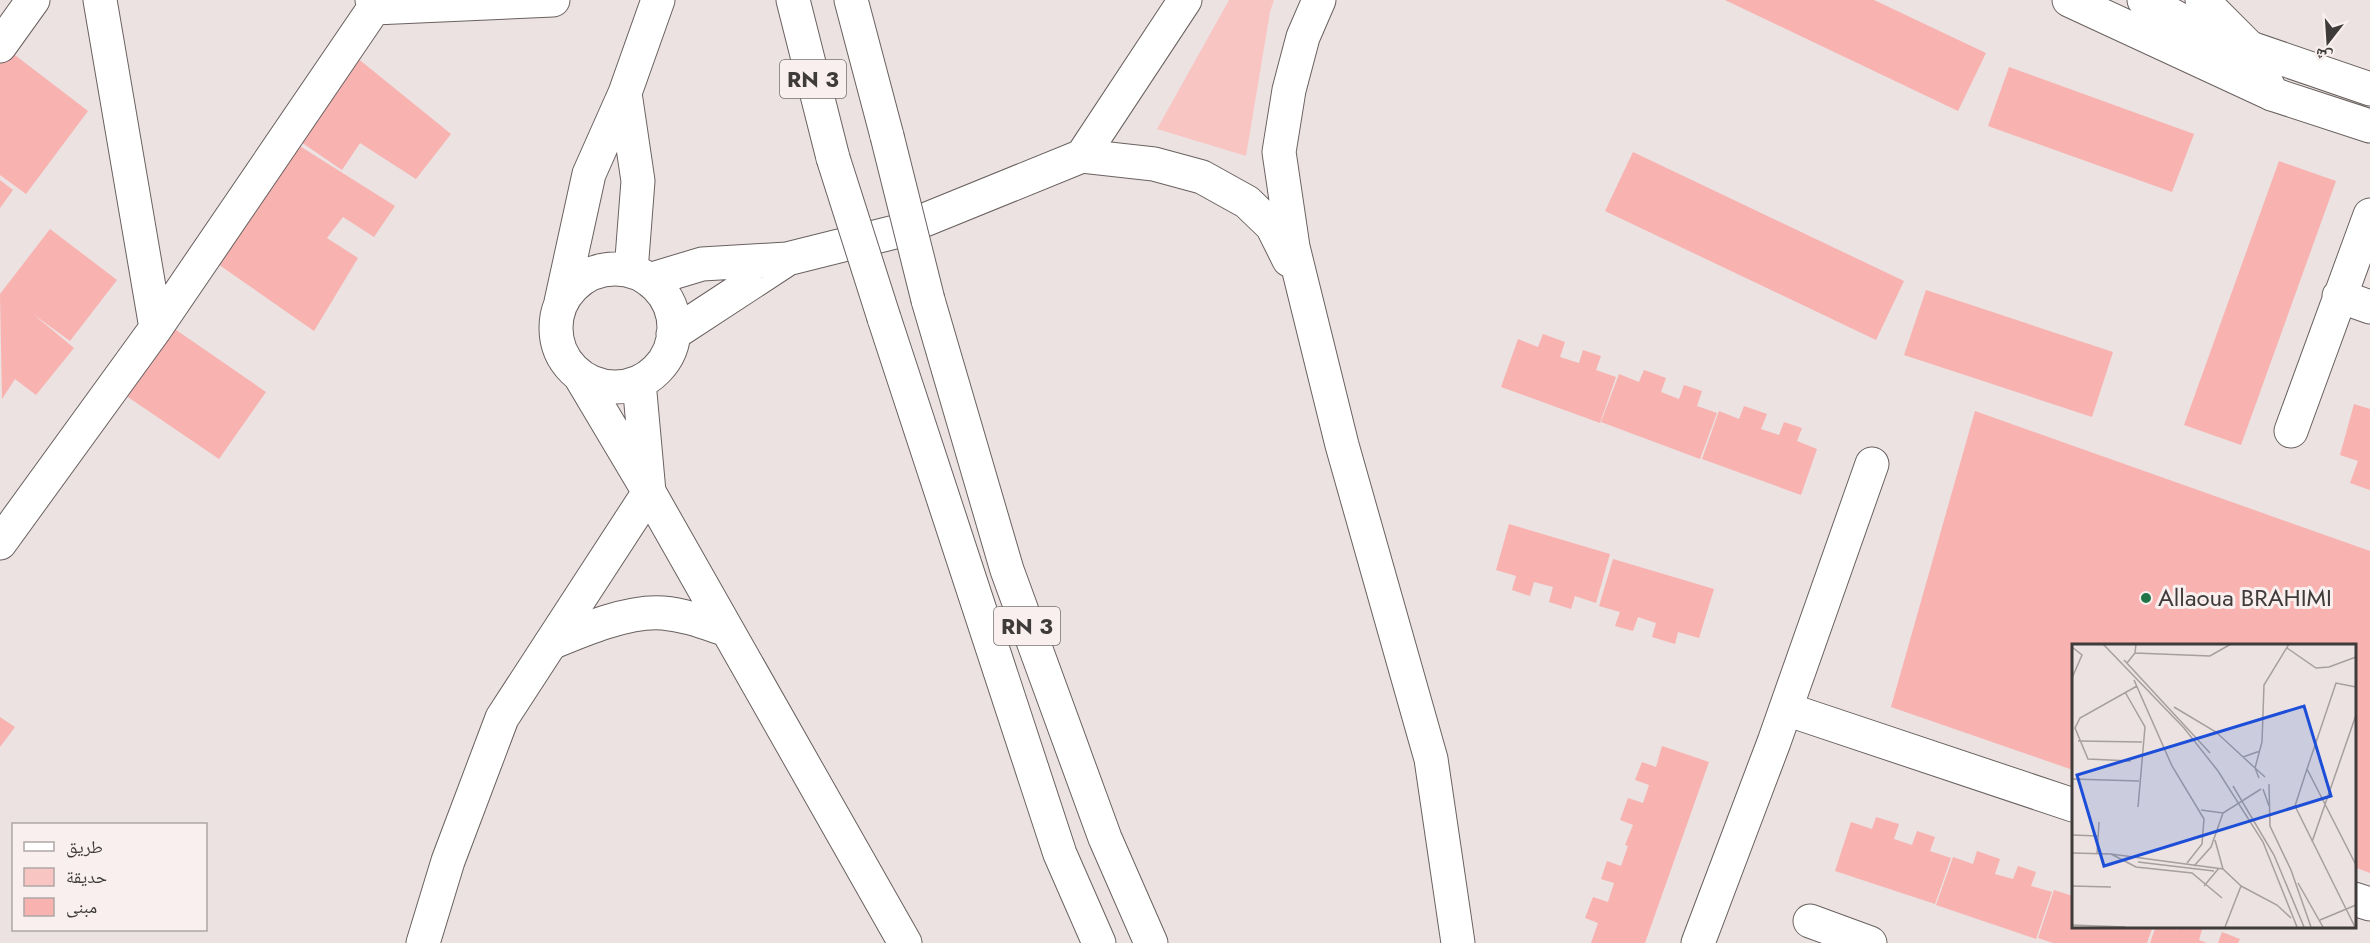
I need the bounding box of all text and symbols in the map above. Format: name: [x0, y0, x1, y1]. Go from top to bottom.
north arrow: [2298, 12, 2358, 72]
text: ش: [2312, 42, 2335, 69]
road number: RN 3: [780, 60, 846, 98]
place label: Allaoua BRAHIMI: [2158, 580, 2332, 615]
marker: Allaoua BRAHIMI: [2139, 591, 2153, 605]
road number: RN 3: [994, 607, 1060, 645]
inset map: [2072, 644, 2355, 928]
legend: [12, 823, 207, 931]
text: طريق: [66, 834, 103, 860]
text: حديقة: [66, 864, 107, 890]
text: مبنى: [66, 894, 97, 920]

